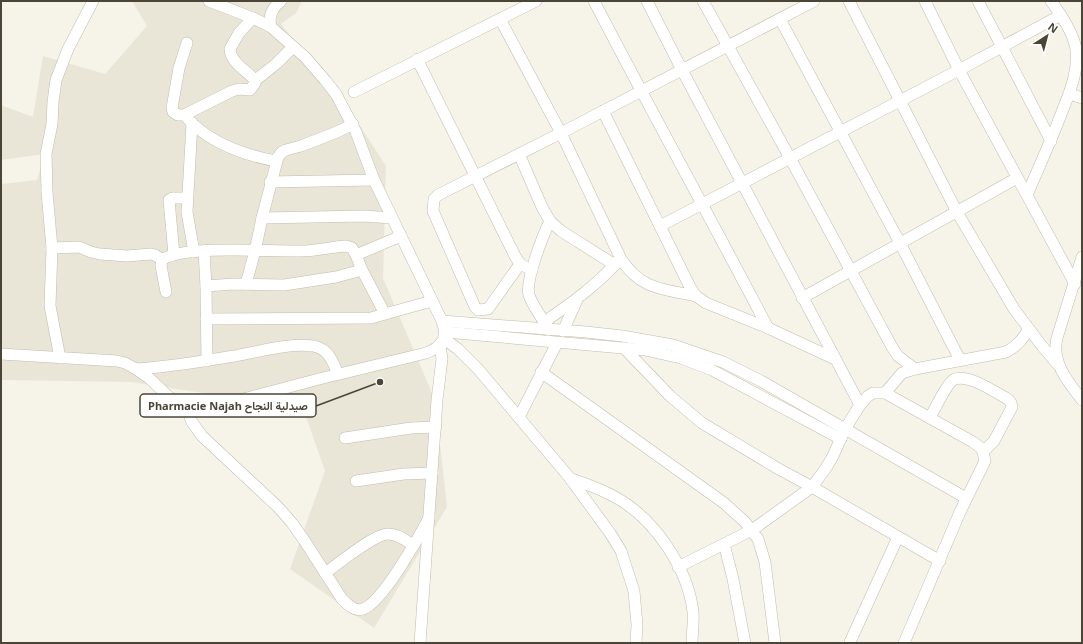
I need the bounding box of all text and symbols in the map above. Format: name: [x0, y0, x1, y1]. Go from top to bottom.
north arrow: [1027, 16, 1067, 56]
text: N: [1045, 19, 1061, 36]
callout: Pharmacie Najah صيدلية النجاح: [140, 394, 316, 417]
text: Pharmacie Najah صيدلية النجاح: [148, 398, 308, 414]

